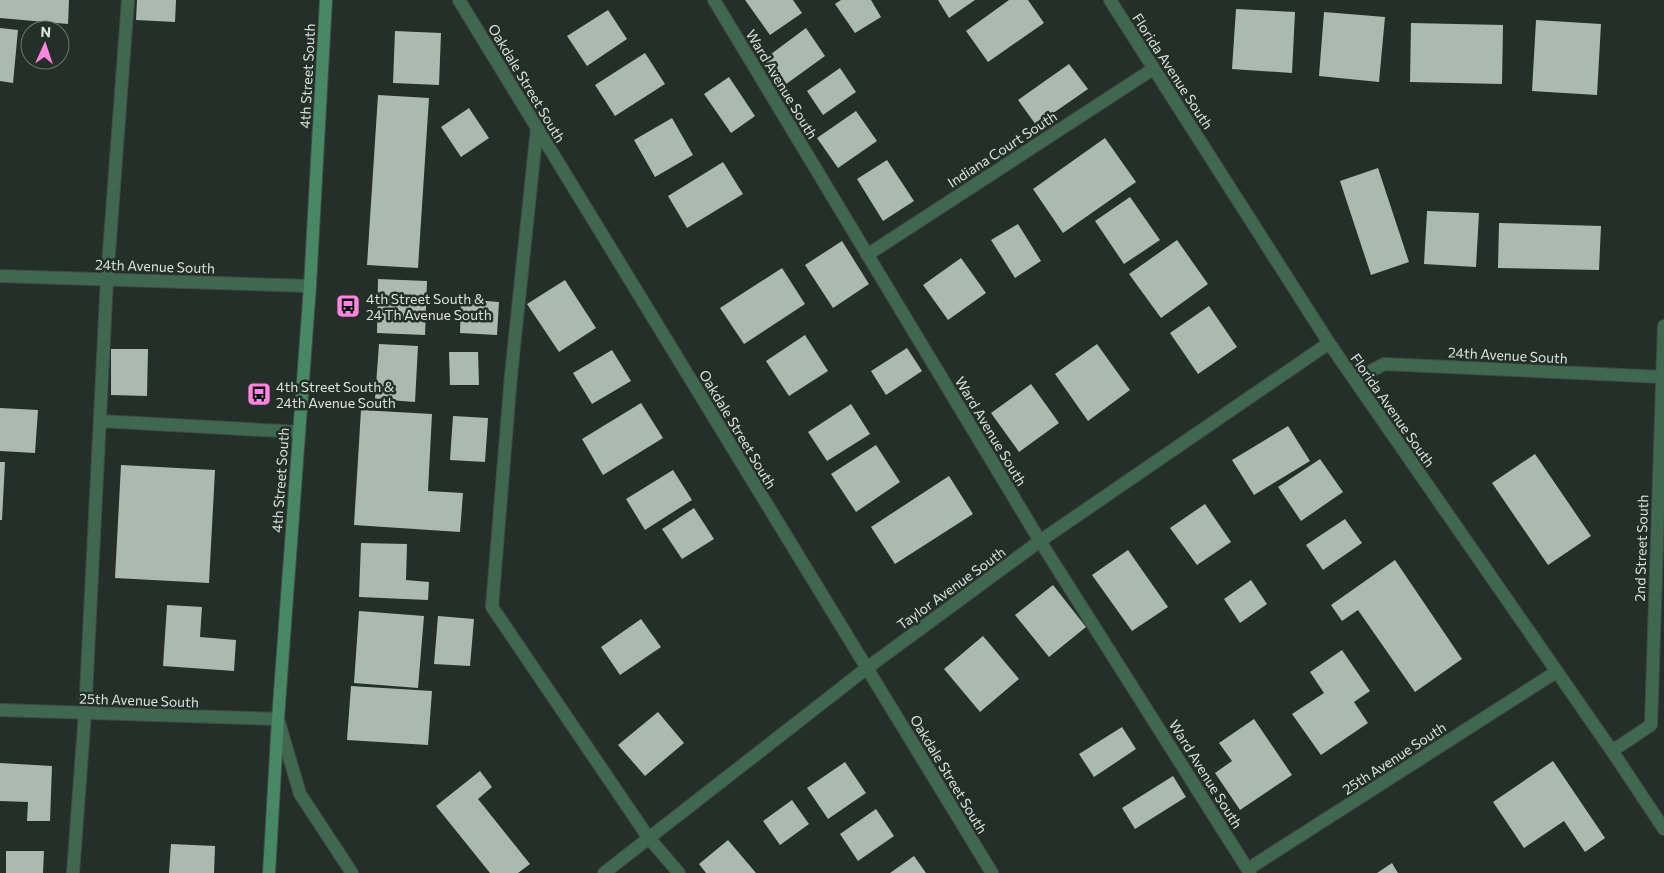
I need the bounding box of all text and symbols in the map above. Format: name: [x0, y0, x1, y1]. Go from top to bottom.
street label: Florida Avenue South: [1129, 10, 1217, 132]
north arrow: [20, 20, 70, 70]
street label: Oakdale Street South: [485, 21, 569, 145]
text: N: [40, 23, 51, 40]
street label: 4th Street South: [296, 23, 318, 129]
street label: Ward Avenue South: [743, 26, 821, 142]
street label: Indiana Court South: [944, 107, 1060, 191]
street label: 24th Avenue South: [95, 255, 215, 277]
place label: 4th Street South & 24 Th Avenue South: [366, 290, 492, 323]
bus stop icon: 4th Street South & 24 Th Avenue South: [335, 293, 361, 319]
street label: 24th Avenue South: [1448, 343, 1568, 367]
street label: Florida Avenue South: [1347, 350, 1439, 470]
street label: Oakdale Street South: [696, 367, 780, 491]
street label: Ward Avenue South: [952, 373, 1030, 489]
place label: 4th Street South & 24th Avenue South: [276, 378, 396, 411]
bus stop icon: 4th Street South & 24th Avenue South: [246, 381, 272, 407]
street label: 4th Street South: [268, 427, 292, 533]
street label: 2nd Street South: [1631, 494, 1651, 602]
street label: Taylor Avenue South: [893, 543, 1009, 633]
street label: 25th Avenue South: [79, 689, 199, 711]
street label: Oakdale Street South: [907, 712, 991, 836]
street label: Ward Avenue South: [1166, 717, 1246, 831]
street label: 25th Avenue South: [1339, 718, 1449, 798]

